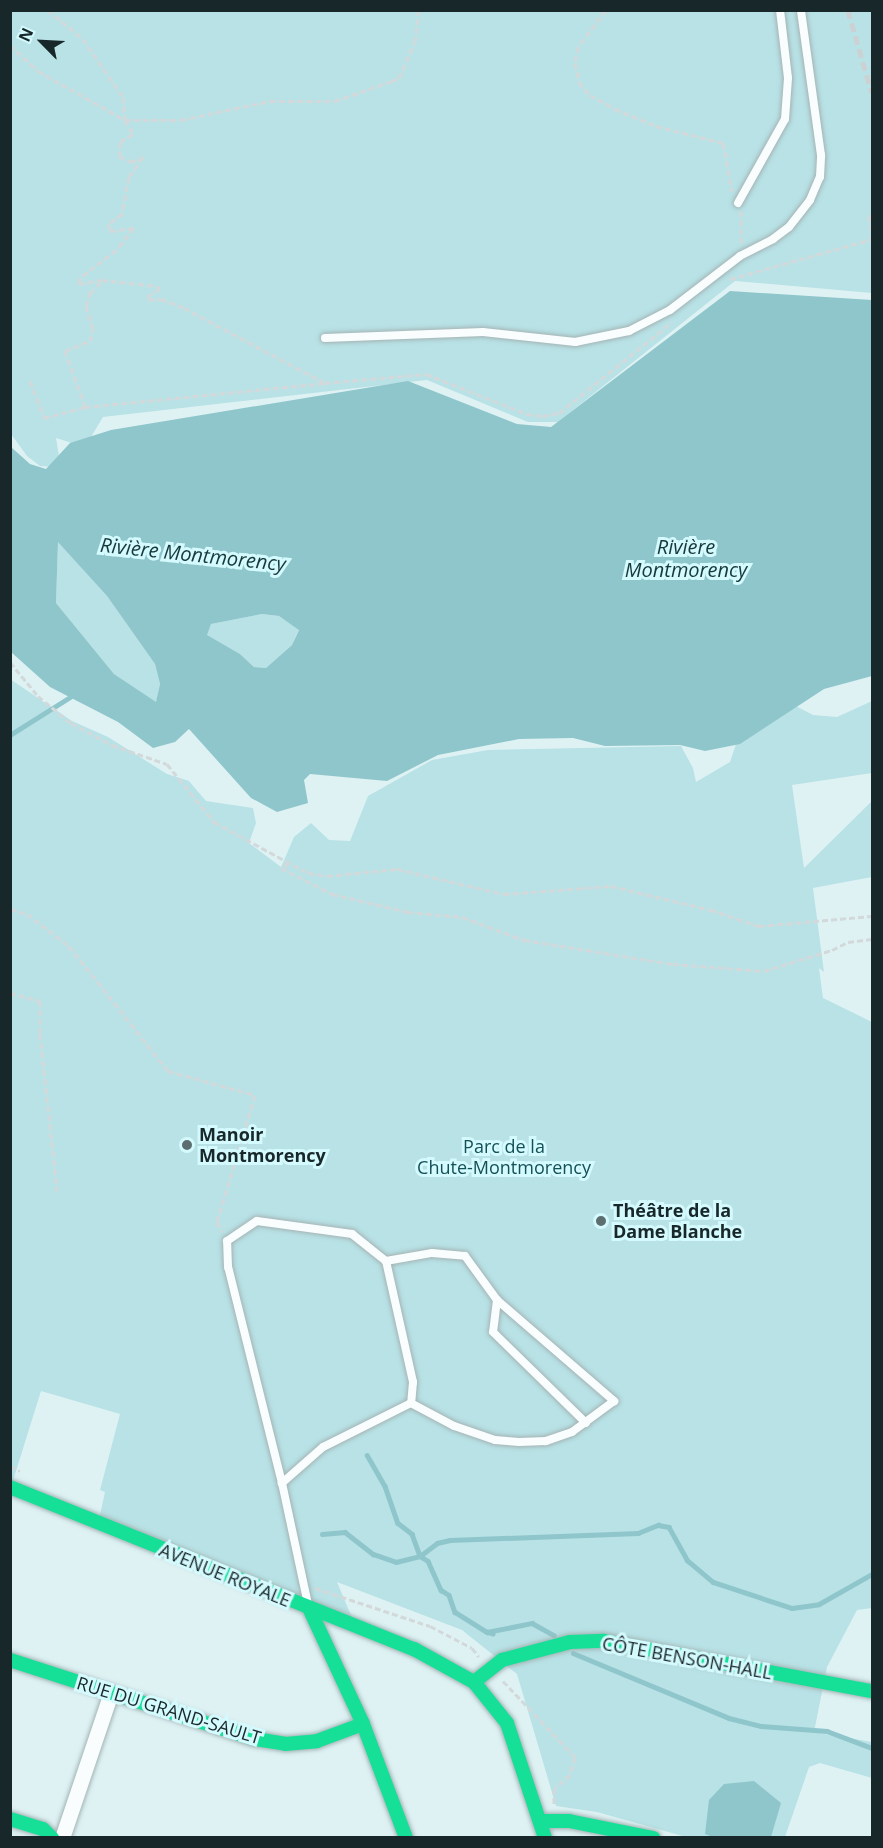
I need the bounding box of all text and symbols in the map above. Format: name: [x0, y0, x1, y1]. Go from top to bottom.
north arrow: [12, 12, 72, 72]
text: N: [13, 24, 38, 45]
water label: Rivière Montmorency: [99, 532, 287, 576]
water label: Rivière Montmorency: [625, 534, 747, 581]
place label: Manoir Montmorency: [199, 1124, 326, 1166]
park label: Parc de la Chute-Montmorency: [417, 1136, 591, 1178]
marker: Manoir Montmorency: [180, 1138, 194, 1152]
place label: Théâtre de la Dame Blanche: [613, 1200, 742, 1242]
marker: Théâtre de la Dame Blanche: [594, 1214, 608, 1228]
street label: AVENUE ROYALE: [156, 1539, 294, 1611]
street label: CÔTE BENSON-HALL: [601, 1632, 773, 1684]
street label: RUE DU GRAND-SAULT: [74, 1672, 264, 1748]

